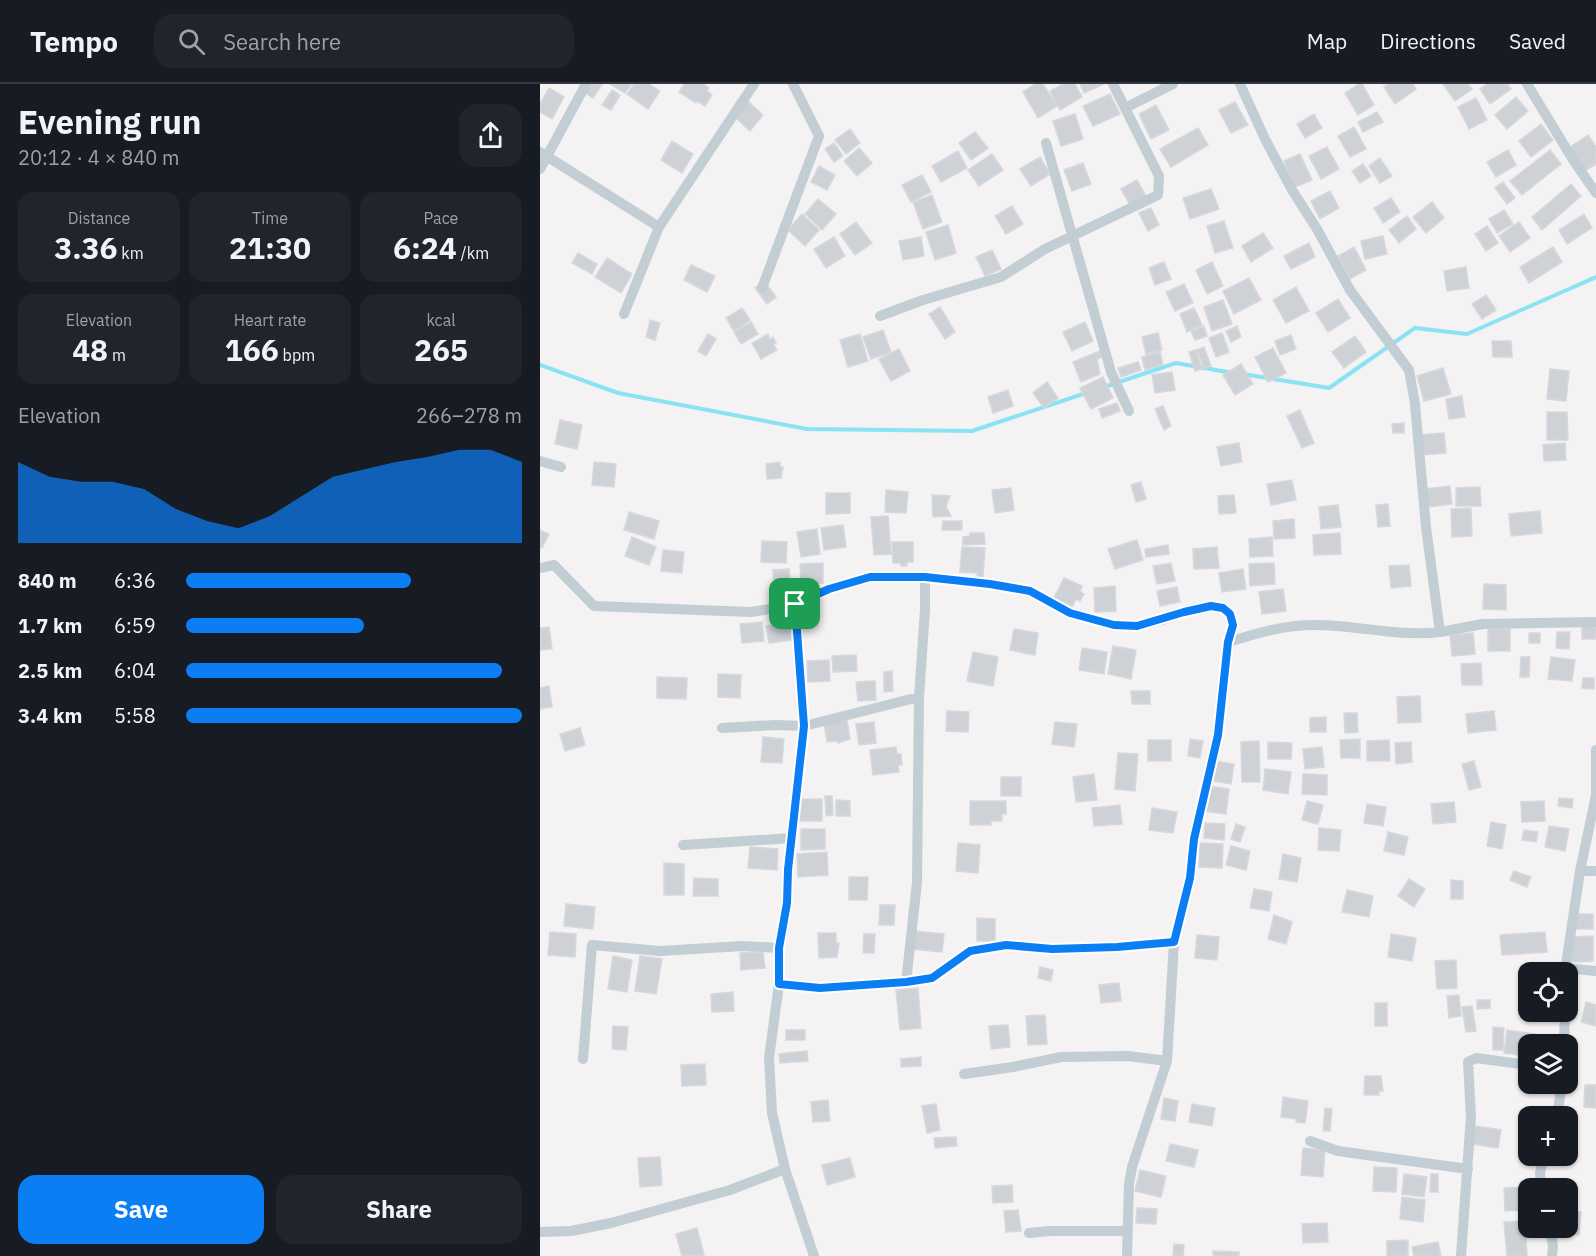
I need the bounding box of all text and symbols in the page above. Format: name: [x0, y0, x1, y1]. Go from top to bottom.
search box: [154, 14, 574, 68]
text: Tempo: [30, 23, 118, 60]
icon: search: [175, 25, 208, 58]
text: Search here: [223, 27, 341, 56]
text: Map: [1307, 27, 1347, 55]
text: Directions: [1380, 27, 1476, 55]
text: Saved: [1509, 27, 1566, 55]
text: Evening run: [18, 100, 202, 143]
button: share: [459, 104, 522, 167]
text: 20:12 · 4 × 840 m: [18, 144, 179, 171]
text: Distance: [68, 208, 130, 228]
text: Time: [252, 208, 288, 228]
text: Pace: [424, 208, 458, 228]
text: 3.36: [54, 228, 118, 267]
text: 21:30: [229, 228, 311, 267]
text: 6:24: [393, 228, 457, 267]
text: km: [118, 243, 144, 263]
text: /km: [457, 243, 489, 263]
text: Elevation: [66, 310, 132, 330]
text: Heart rate: [234, 310, 306, 330]
text: kcal: [426, 310, 456, 330]
text: 48: [72, 330, 108, 369]
text: 166: [225, 330, 279, 369]
text: 265: [414, 330, 468, 369]
text: m: [108, 345, 126, 365]
text: bpm: [279, 345, 315, 365]
text: Elevation: [18, 402, 101, 429]
text: 266–278 m: [416, 402, 522, 429]
text: 840 m: [18, 567, 77, 594]
text: 6:36: [114, 567, 156, 594]
pin: [769, 578, 820, 629]
icon: arrive: [778, 587, 811, 620]
text: 1.7 km: [18, 612, 82, 639]
text: 6:59: [114, 612, 156, 639]
text: 2.5 km: [18, 657, 82, 684]
text: 6:04: [114, 657, 156, 684]
text: 3.4 km: [18, 702, 82, 729]
text: 5:58: [114, 702, 156, 729]
map controls: [1518, 962, 1578, 1238]
button: locate: [1518, 962, 1578, 1022]
button: layers: [1518, 1034, 1578, 1094]
button: +: [1518, 1106, 1578, 1166]
button: Save: [18, 1175, 264, 1244]
button: Share: [276, 1175, 522, 1244]
button: −: [1518, 1178, 1578, 1238]

